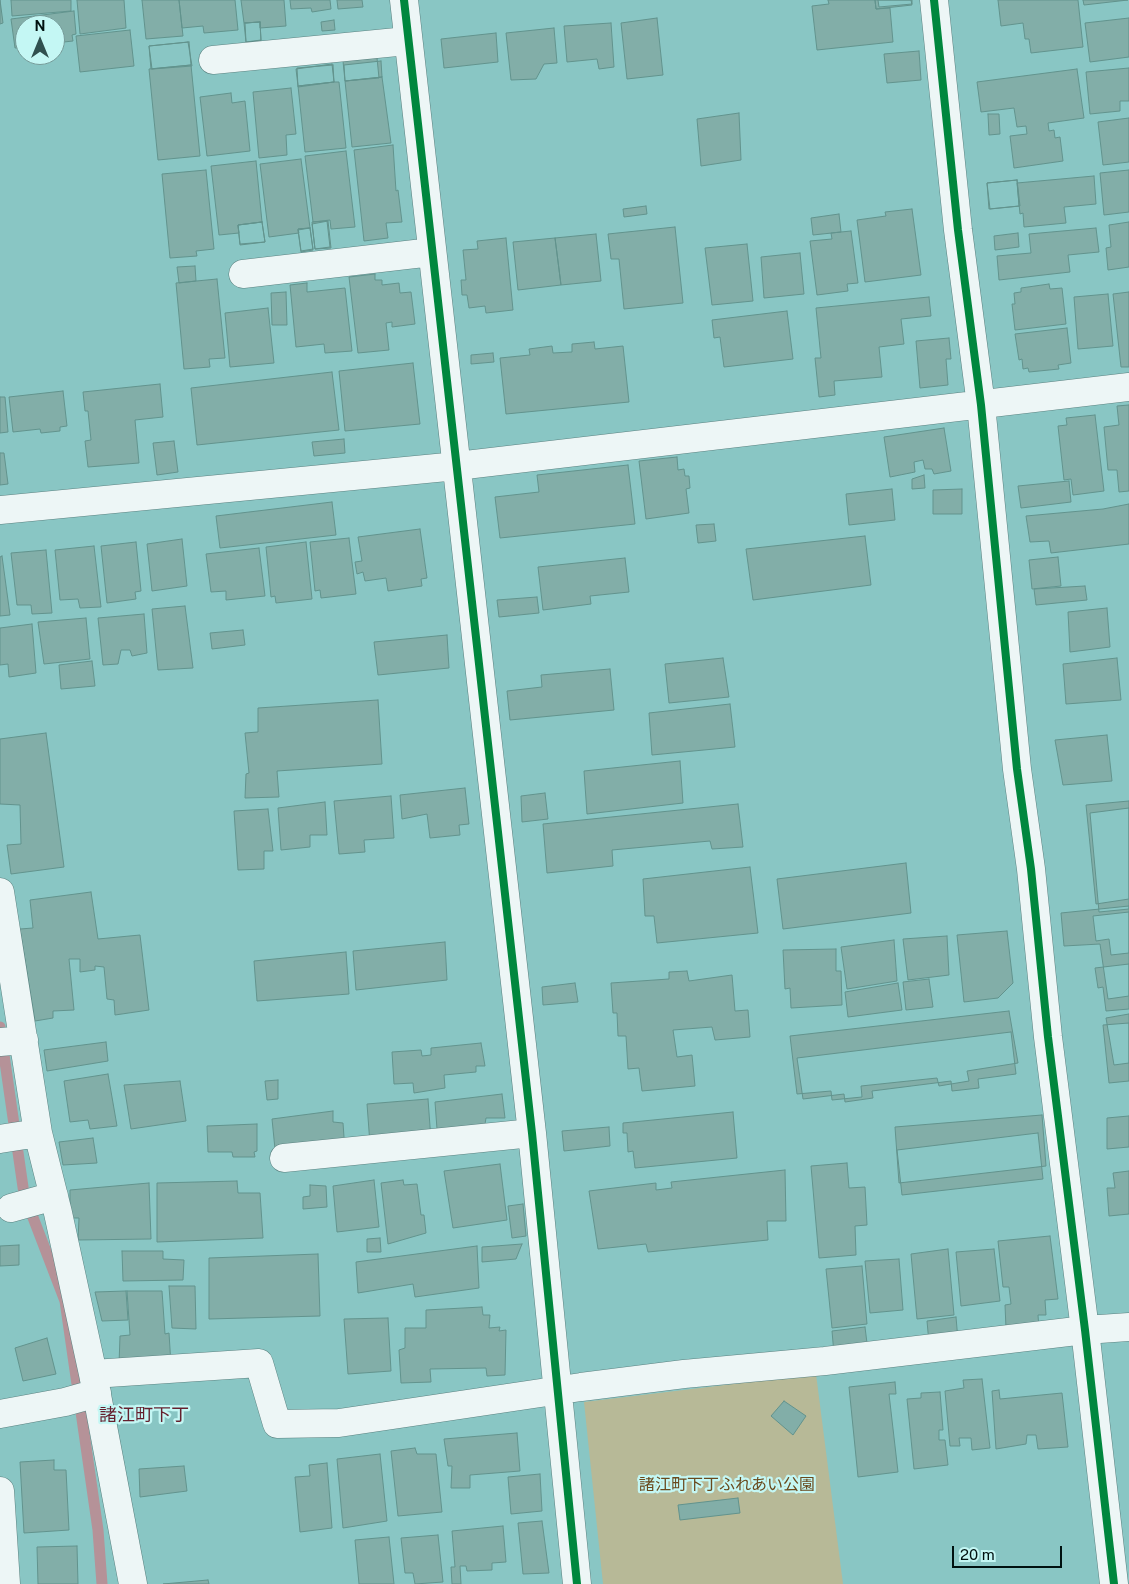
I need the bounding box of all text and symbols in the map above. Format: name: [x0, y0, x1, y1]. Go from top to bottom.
north arrow: [15, 15, 65, 65]
text: N: [35, 18, 45, 34]
district label: 諸江町下丁: [99, 1404, 189, 1426]
park label: 諸江町下丁ふれあい公園: [639, 1475, 815, 1495]
scale bar: [954, 1536, 1064, 1568]
text: 20 m: [960, 1546, 995, 1563]

